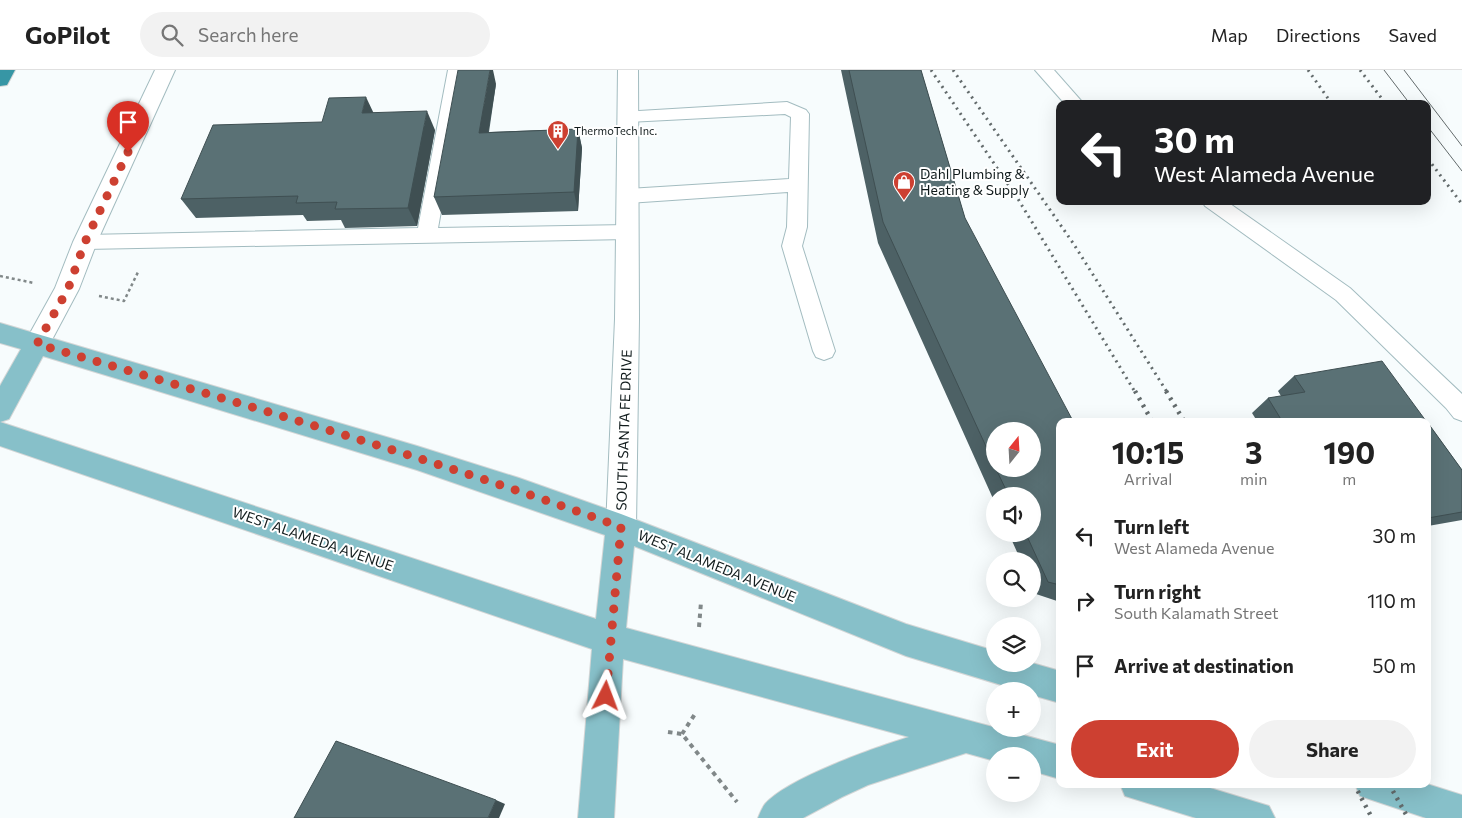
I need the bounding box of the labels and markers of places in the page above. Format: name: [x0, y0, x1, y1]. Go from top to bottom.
pin: [107, 101, 149, 152]
building icon: ThermoTech Inc.: [546, 119, 570, 150]
place label: ThermoTech Inc.: [574, 124, 657, 137]
place label: Dahl Plumbing & Heating & Supply: [920, 165, 1029, 198]
shop icon: Dahl Plumbing & Heating & Supply: [892, 170, 916, 201]

